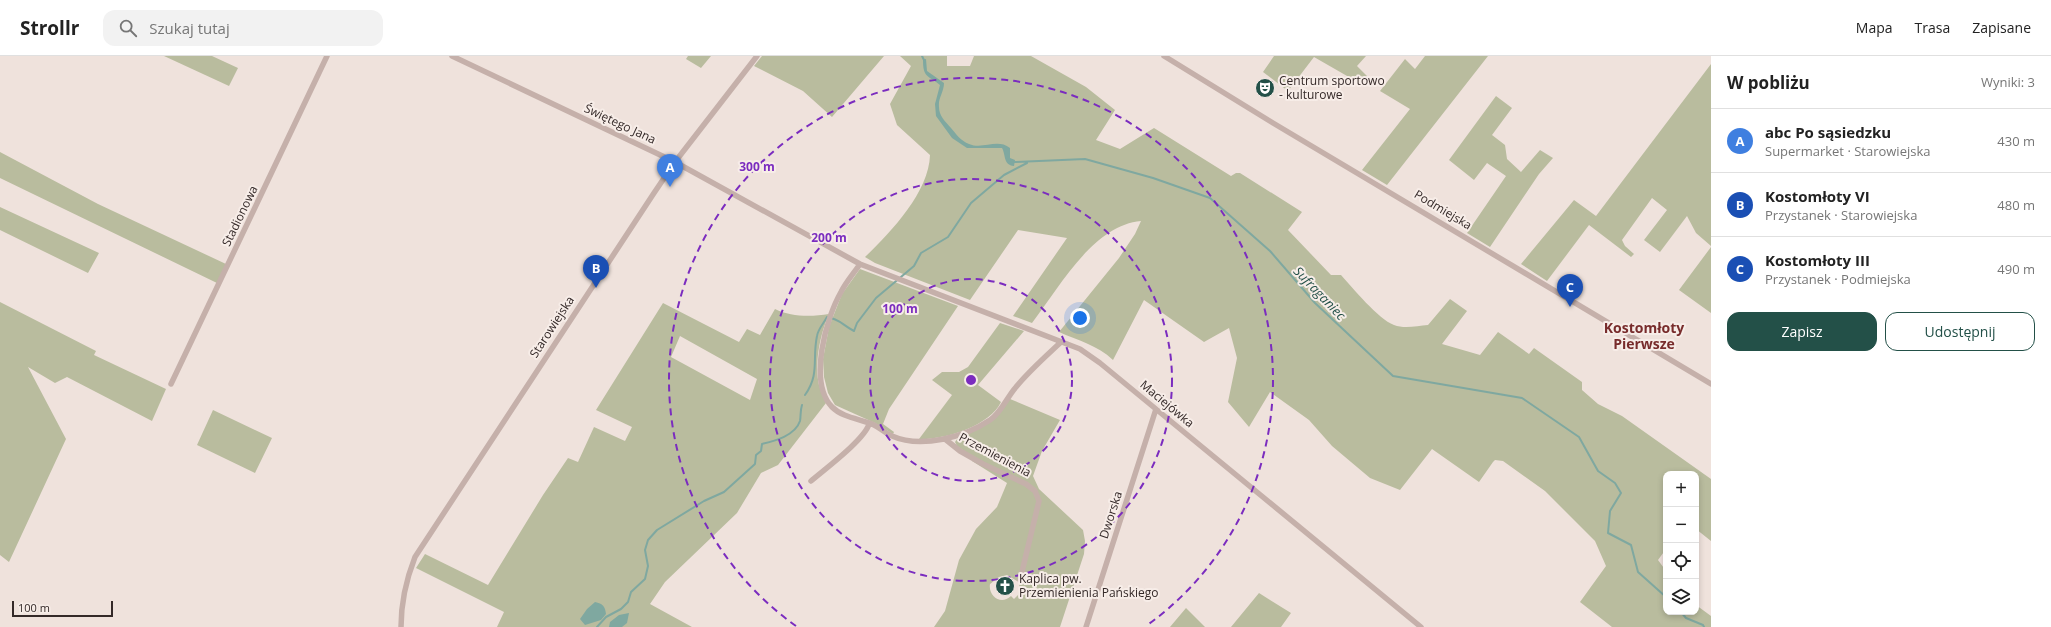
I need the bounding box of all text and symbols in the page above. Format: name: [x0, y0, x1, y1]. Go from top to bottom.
search box: [103, 10, 383, 46]
text: Strollr: [20, 15, 79, 41]
icon: search: [117, 17, 139, 39]
text: Szukaj tutaj: [149, 18, 230, 38]
text: Mapa: [1856, 18, 1893, 37]
text: Trasa: [1915, 18, 1950, 37]
text: Zapisane: [1972, 18, 2031, 37]
text: W pobliżu: [1727, 71, 1810, 94]
place label: Centrum sportowo - kulturowe: [1279, 72, 1385, 103]
text: Wyniki: 3: [1981, 73, 2035, 91]
theatre icon: Centrum sportowo - kulturowe: [1254, 77, 1276, 99]
street label: Świętego Jana: [582, 99, 659, 148]
text: abc Po sąsiedzku: [1765, 122, 1891, 142]
text: A: [1736, 132, 1744, 150]
text: 430 m: [1997, 132, 2035, 150]
text: Supermarket · Starowiejska: [1765, 142, 1930, 160]
pin: A: [657, 154, 683, 187]
text: 300 m: [739, 158, 775, 175]
street label: Stadionowa: [218, 183, 262, 249]
street label: Podmiejska: [1411, 186, 1475, 233]
text: Kostomłoty VI: [1765, 186, 1870, 206]
text: B: [1736, 196, 1744, 214]
text: 480 m: [1997, 196, 2035, 214]
text: Przystanek · Starowiejska: [1765, 206, 1917, 224]
text: 200 m: [811, 229, 847, 246]
text: Kostomłoty III: [1765, 250, 1870, 270]
pin: B: [583, 255, 609, 288]
text: C: [1736, 260, 1744, 278]
text: 490 m: [1997, 260, 2035, 278]
water label: Sufraganiec: [1290, 262, 1350, 324]
text: Przystanek · Podmiejska: [1765, 270, 1911, 288]
pin: C: [1557, 274, 1583, 307]
street label: Starowiejska: [525, 293, 578, 361]
text: 100 m: [882, 300, 918, 317]
your location: [1070, 308, 1090, 328]
button: Zapisz: [1727, 312, 1877, 351]
button: Udostępnij: [1885, 312, 2035, 351]
district label: Kostomłoty Pierwsze: [1604, 318, 1684, 353]
centre of rings: [964, 373, 978, 387]
street label: Maciejówka: [1137, 376, 1198, 431]
street label: Przemienienia: [956, 428, 1034, 481]
map controls: [1663, 471, 1699, 615]
button: +: [1663, 471, 1699, 507]
street label: Dworska: [1095, 489, 1126, 541]
button: −: [1663, 507, 1699, 543]
button: locate: [1663, 543, 1699, 579]
place label: Kaplica pw. Przemienienia Pańskiego: [1019, 570, 1158, 601]
church icon: Kaplica pw. Przemienienia Pańskiego: [994, 575, 1016, 597]
button: layers: [1663, 579, 1699, 615]
scale bar: [12, 599, 113, 618]
text: 100 m: [18, 600, 50, 615]

